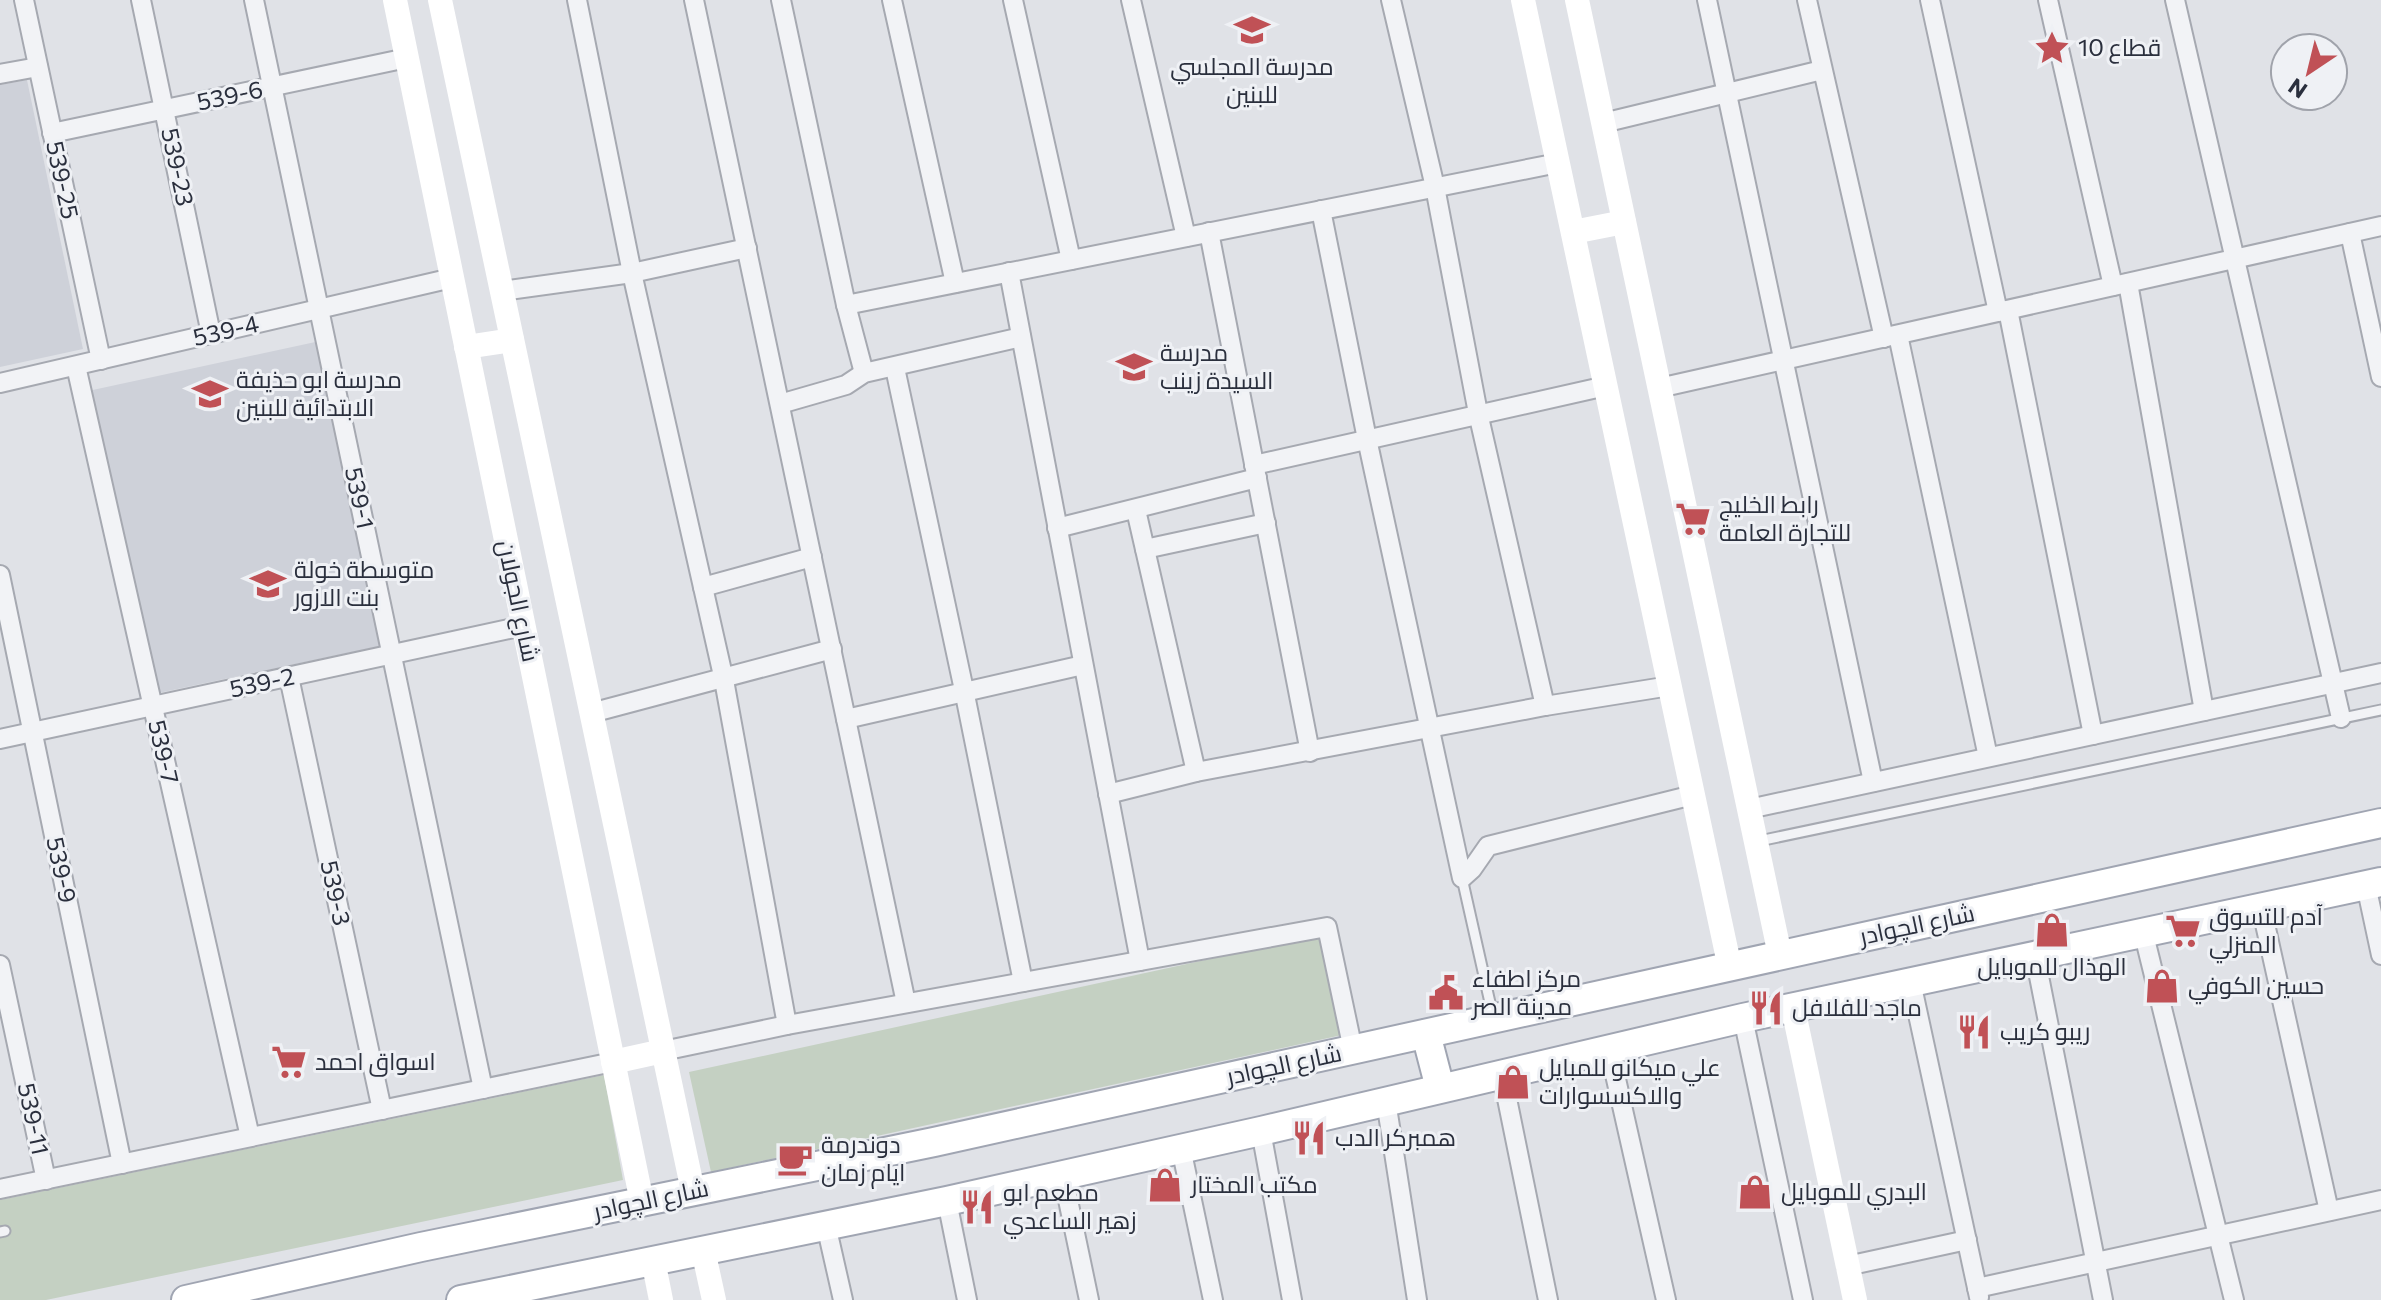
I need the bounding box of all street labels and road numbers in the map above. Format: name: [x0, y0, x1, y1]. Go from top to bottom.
street label: 539-6: [194, 73, 265, 116]
street label: 539-23: [156, 125, 201, 208]
street label: 539-25: [41, 138, 86, 221]
street label: 539-4: [190, 308, 261, 351]
street label: 539-1: [340, 464, 381, 531]
street label: شارع الجولان: [489, 537, 547, 665]
street label: 539-2: [227, 661, 297, 703]
street label: 539-7: [143, 717, 186, 787]
street label: 539-9: [41, 834, 84, 905]
street label: 539-3: [315, 857, 358, 928]
street label: شارع الچوادر: [1855, 897, 1977, 953]
street label: شارع الچوادر: [1222, 1037, 1344, 1093]
street label: 539-11: [13, 1080, 56, 1157]
street label: شارع الچوادر: [589, 1172, 711, 1228]

